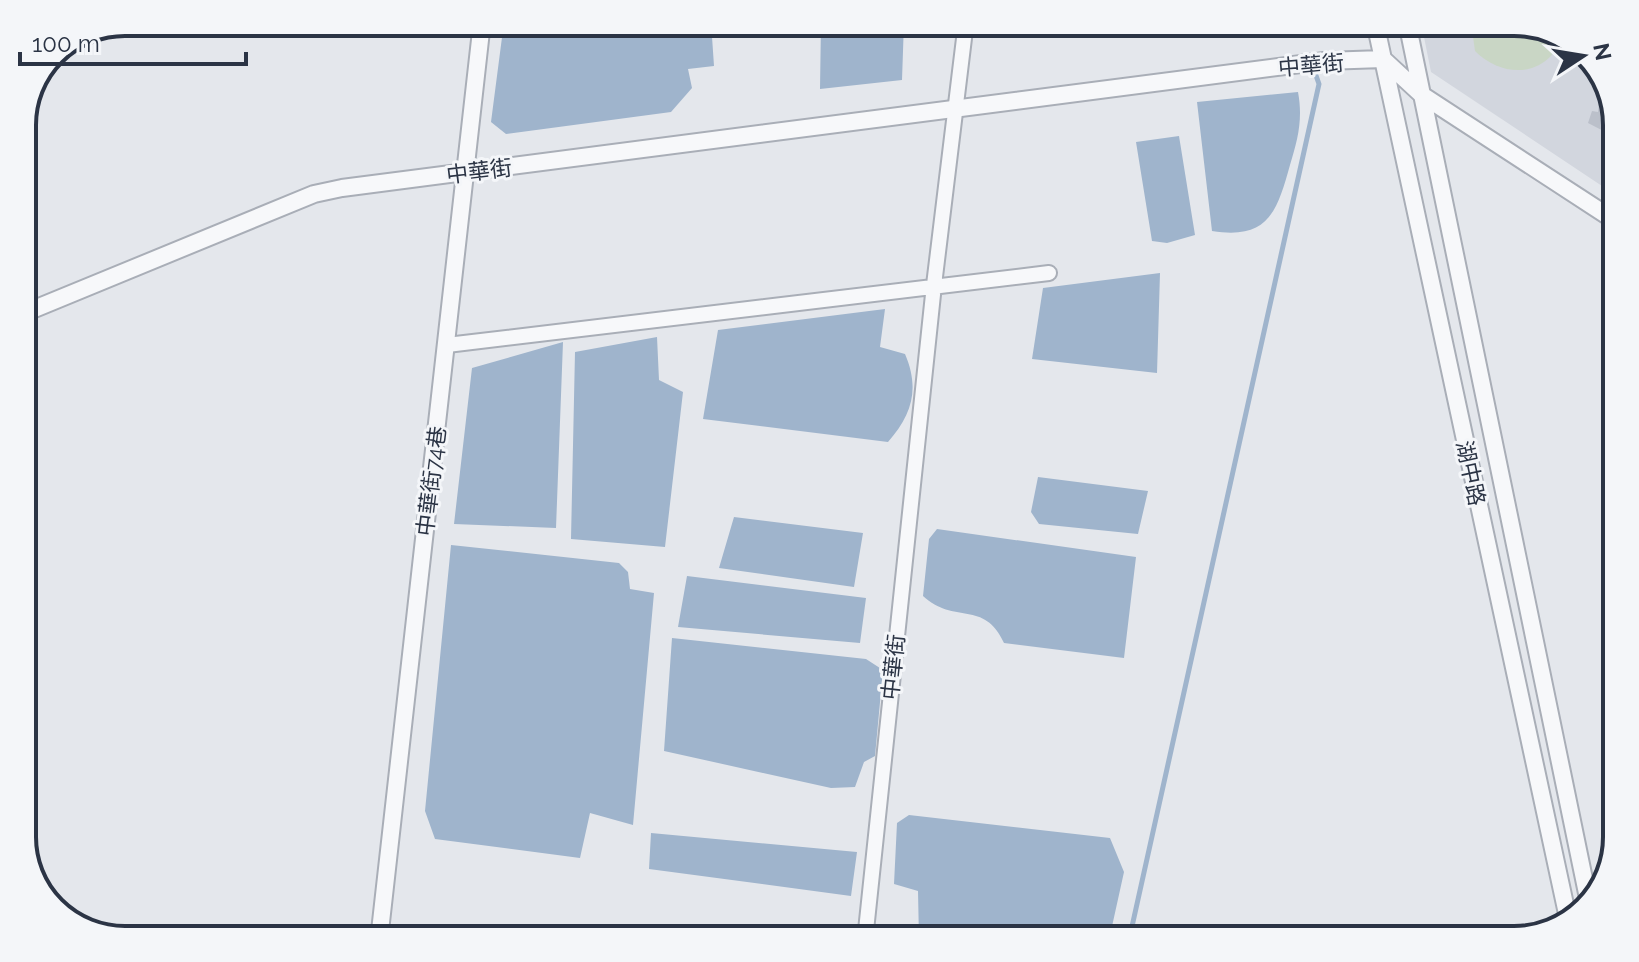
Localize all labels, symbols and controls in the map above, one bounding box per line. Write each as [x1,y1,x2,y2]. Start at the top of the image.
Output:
scale bar [20,16,246,66]
north arrow [1543,16,1623,96]
text: 100 m [32,29,100,58]
text: N [1588,41,1617,63]
street label: 中華街 [1277,49,1345,81]
street label: 中華街 [445,154,513,188]
street label: 中華街74巷 [411,424,451,538]
street label: 湖中路 [1451,438,1491,508]
street label: 中華街 [877,633,909,701]

